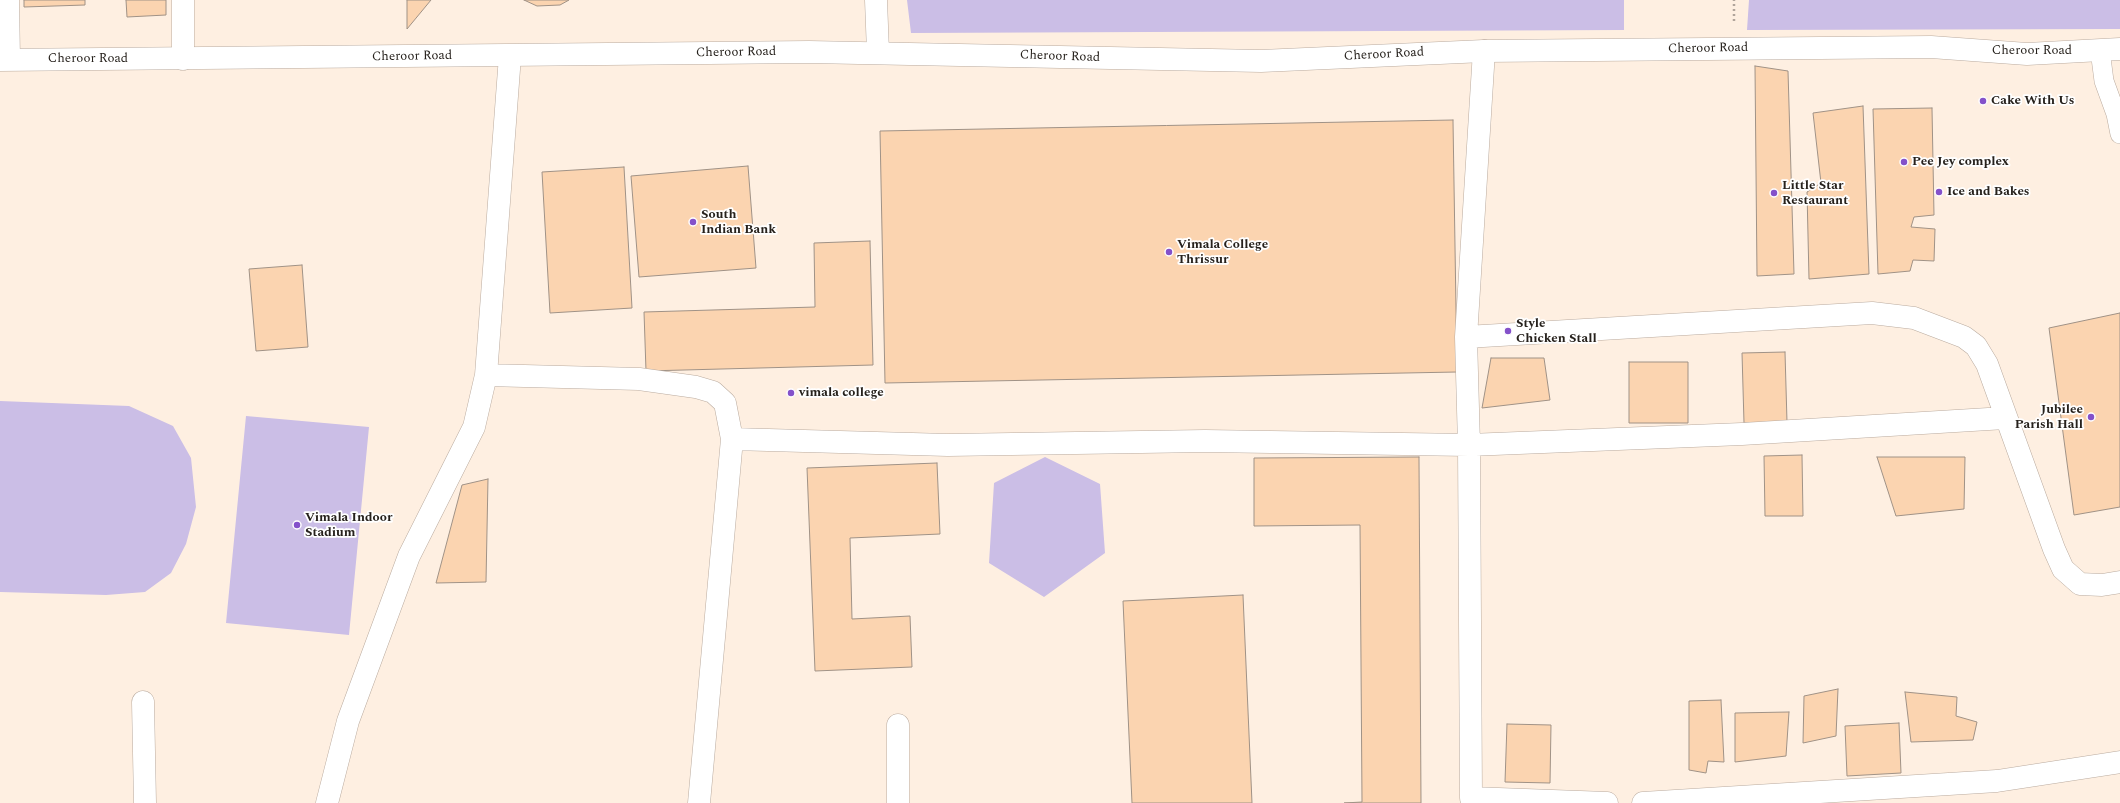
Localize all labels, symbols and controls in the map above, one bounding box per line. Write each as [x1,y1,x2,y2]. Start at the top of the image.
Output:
street label: Cheroor Road [1668,41,1748,57]
street label: Cheroor Road [1992,43,2072,59]
street label: Cheroor Road [696,45,776,61]
street label: Cheroor Road [1344,45,1424,65]
street label: Cheroor Road [1020,48,1100,66]
street label: Cheroor Road [372,49,452,65]
street label: Cheroor Road [48,51,128,67]
place label: Cake With Us [1991,93,2075,109]
marker: Cake With Us [1978,96,1988,106]
place label: Pee Jey complex [1912,154,2009,170]
marker: Pee Jey complex [1899,157,1909,167]
place label: Little Star Restaurant [1782,178,1848,209]
place label: Ice and Bakes [1947,184,2030,200]
marker: Ice and Bakes [1934,187,1944,197]
marker: Little Star Restaurant [1769,188,1779,198]
place label: South Indian Bank [701,207,776,238]
marker: South Indian Bank [688,217,698,227]
place label: Vimala College Thrissur [1177,237,1268,268]
marker: Vimala College Thrissur [1164,247,1174,257]
place label: Style Chicken Stall [1516,316,1597,347]
marker: Style Chicken Stall [1503,326,1513,336]
place label: vimala college [799,385,884,401]
marker: vimala college [786,388,796,398]
place label: Jubilee Parish Hall [2015,402,2083,433]
marker: Jubilee Parish Hall [2086,412,2096,422]
place label: Vimala Indoor Stadium [305,510,392,541]
marker: Vimala Indoor Stadium [292,520,302,530]

